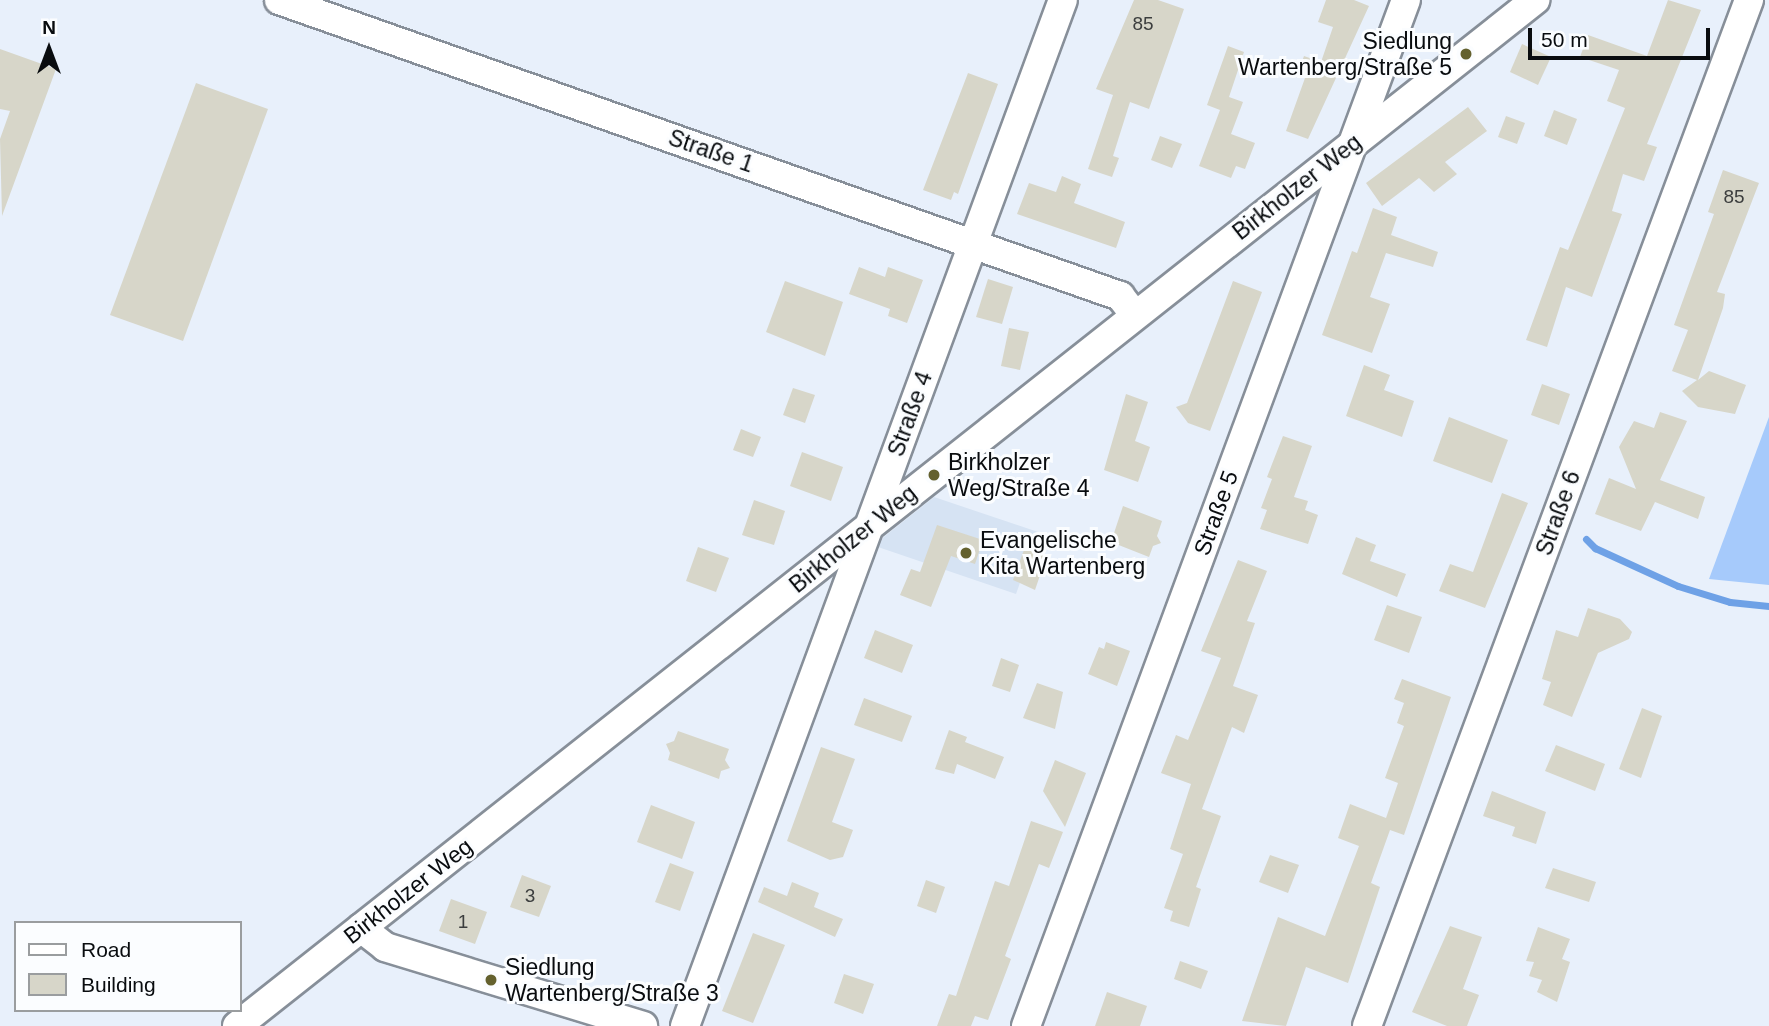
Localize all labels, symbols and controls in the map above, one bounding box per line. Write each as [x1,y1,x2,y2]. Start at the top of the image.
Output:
house number: 85 [1132,13,1154,35]
north arrow [14,14,84,84]
scale bar [1531,14,1713,58]
text: N [42,17,56,38]
place label: Siedlung Wartenberg/Straße 5 [1238,27,1452,81]
text: 50 m [1541,28,1588,51]
marker: Siedlung Wartenberg/Straße 5 [1458,46,1474,62]
street label: Straße 1 [665,124,757,178]
street label: Birkholzer Weg [1227,128,1367,246]
house number: 85 [1723,186,1745,208]
street label: Straße 4 [882,368,938,460]
place label: Birkholzer Weg/Straße 4 [948,448,1089,502]
marker: Birkholzer Weg/Straße 4 [926,467,942,483]
street label: Straße 5 [1188,467,1244,559]
street label: Straße 6 [1530,467,1586,559]
street label: Birkholzer Weg [784,479,922,599]
place label: Evangelische Kita Wartenberg [980,526,1145,580]
marker: Evangelische Kita Wartenberg [958,545,974,561]
street label: Birkholzer Weg [338,832,478,950]
house number: 3 [525,885,535,907]
house number: 1 [458,911,468,933]
legend [14,921,242,1012]
text: Road [81,938,131,961]
place label: Siedlung Wartenberg/Straße 3 [505,953,719,1007]
marker: Siedlung Wartenberg/Straße 3 [483,972,499,988]
text: Building [81,973,156,996]

